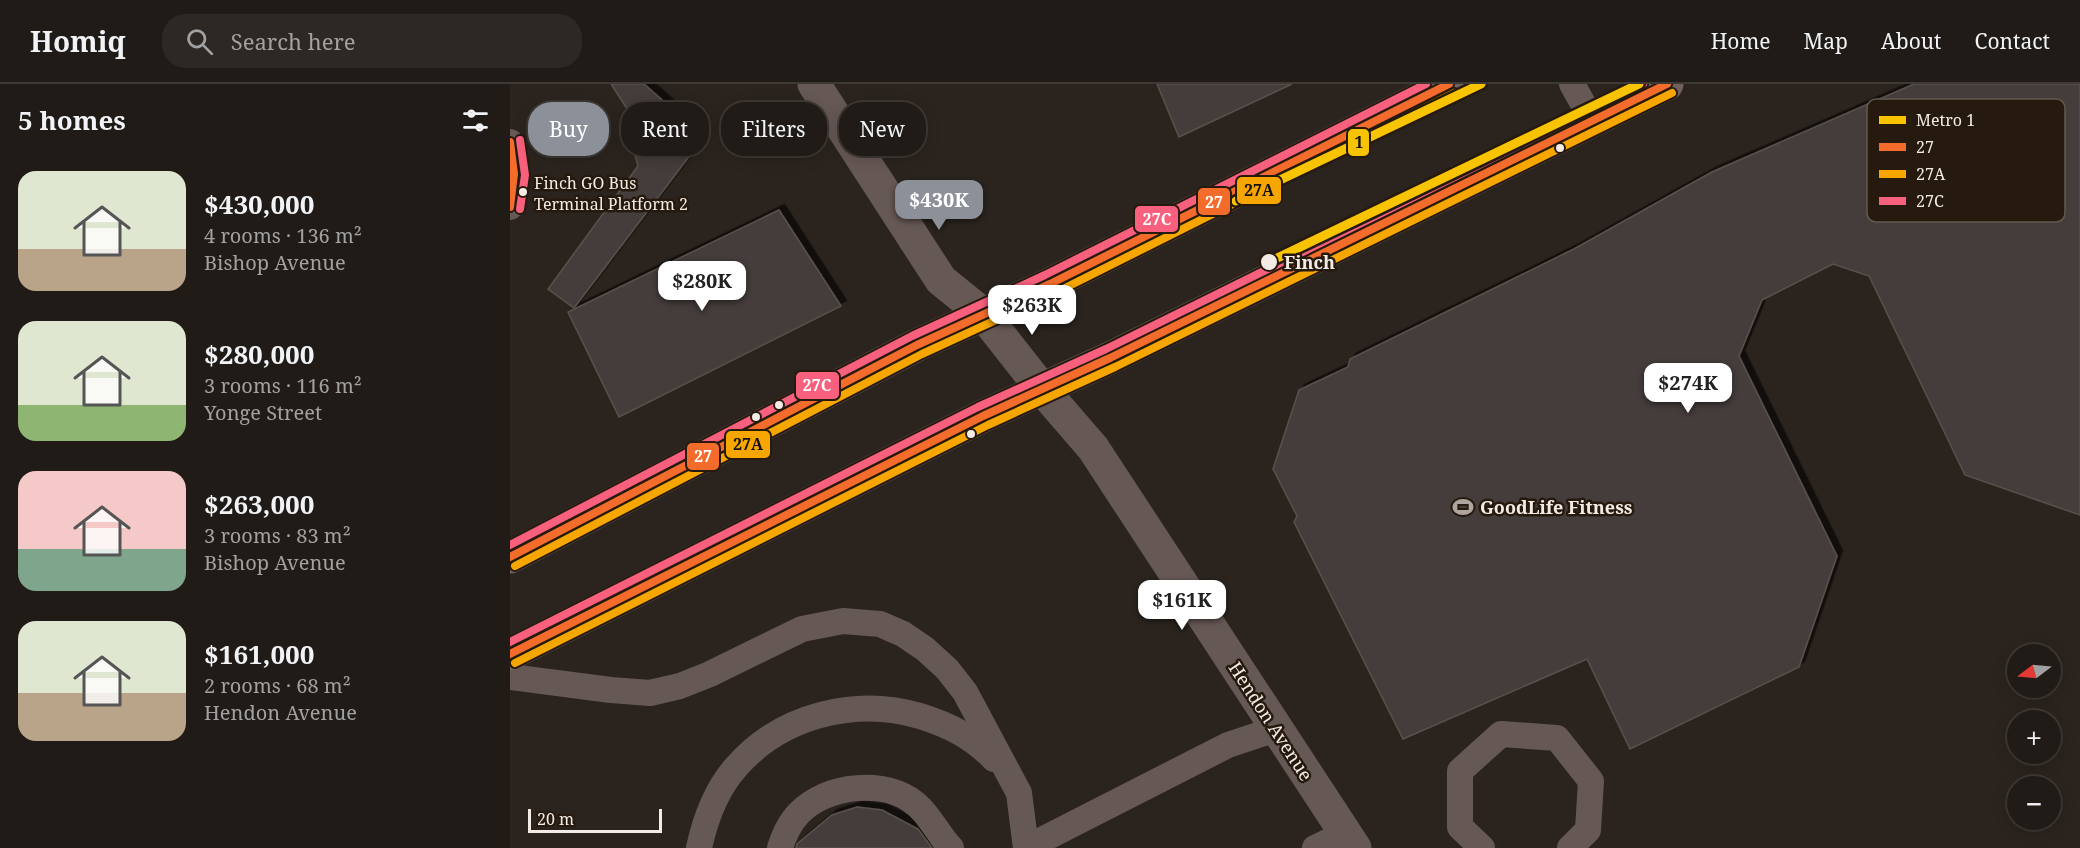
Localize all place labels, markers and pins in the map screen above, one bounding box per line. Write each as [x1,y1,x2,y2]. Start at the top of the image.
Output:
unlabelled marker [1554,142,1566,154]
place label: Finch GO Bus Terminal Platform 2 [534,172,688,215]
pin: $430K [897,180,981,231]
marker: Finch GO Bus Terminal Platform 2 [517,186,529,198]
place label: Finch [1284,250,1335,274]
marker: Finch [1259,252,1279,272]
pin: $280K [660,261,744,312]
pin: $263K [990,285,1074,336]
pin: $274K [1646,363,1730,414]
unlabelled marker [773,399,785,411]
unlabelled marker [750,411,762,423]
unlabelled marker [965,428,977,440]
sports icon: GoodLife Fitness [1451,495,1475,519]
place label: GoodLife Fitness [1480,495,1633,519]
pin: $161K [1140,580,1224,631]

